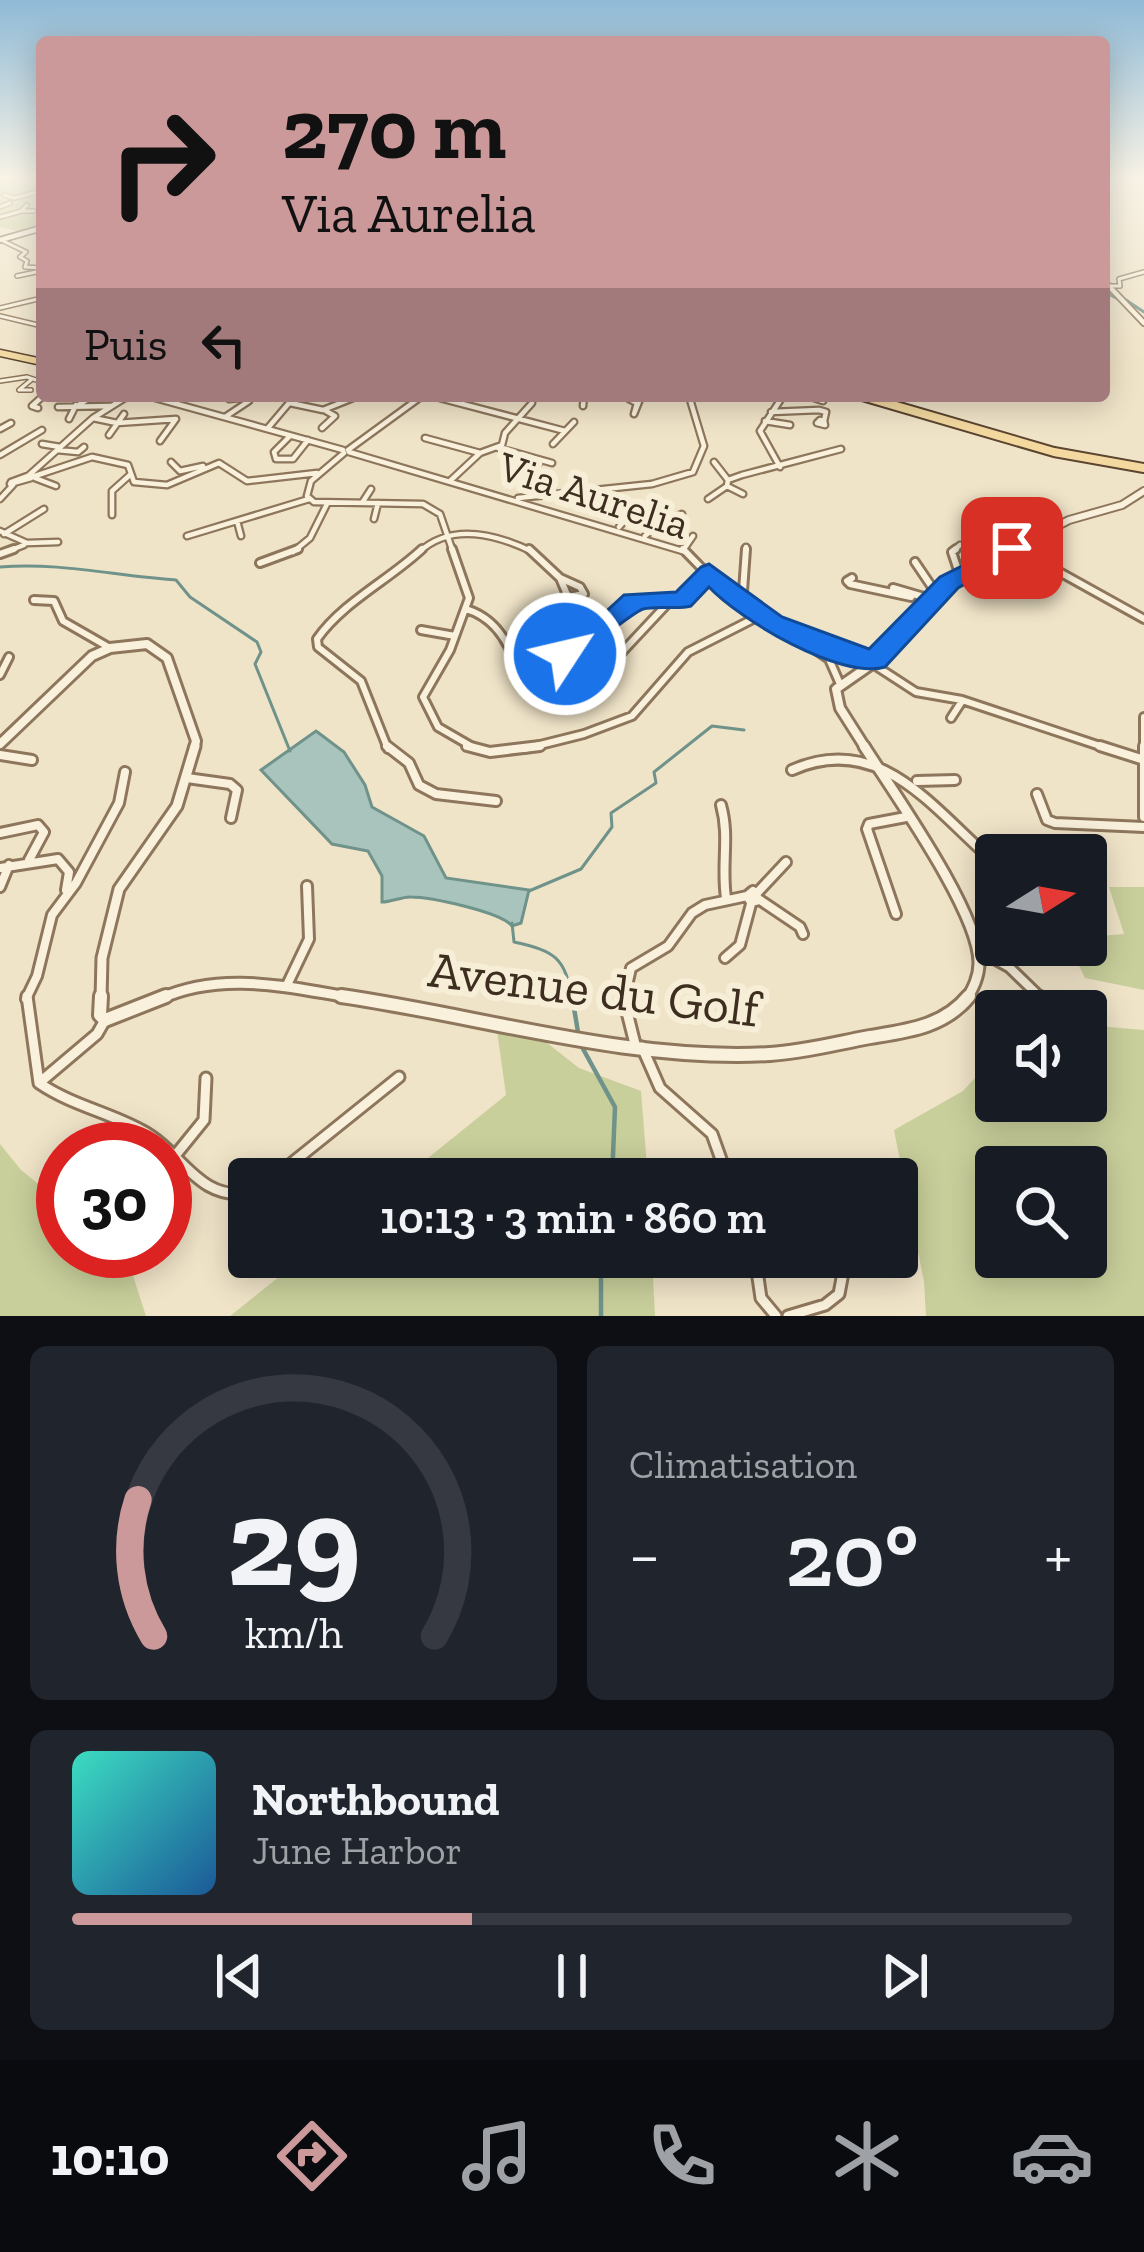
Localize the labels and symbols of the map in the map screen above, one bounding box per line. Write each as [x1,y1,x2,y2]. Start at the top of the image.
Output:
street label: Via Aurelia [491,440,696,550]
pin [961,497,1063,599]
position arrow [502,591,628,717]
north arrow [975,834,1107,966]
street label: Avenue du Golf [425,938,766,1040]
speed limit sign: 30 [36,1122,192,1278]

